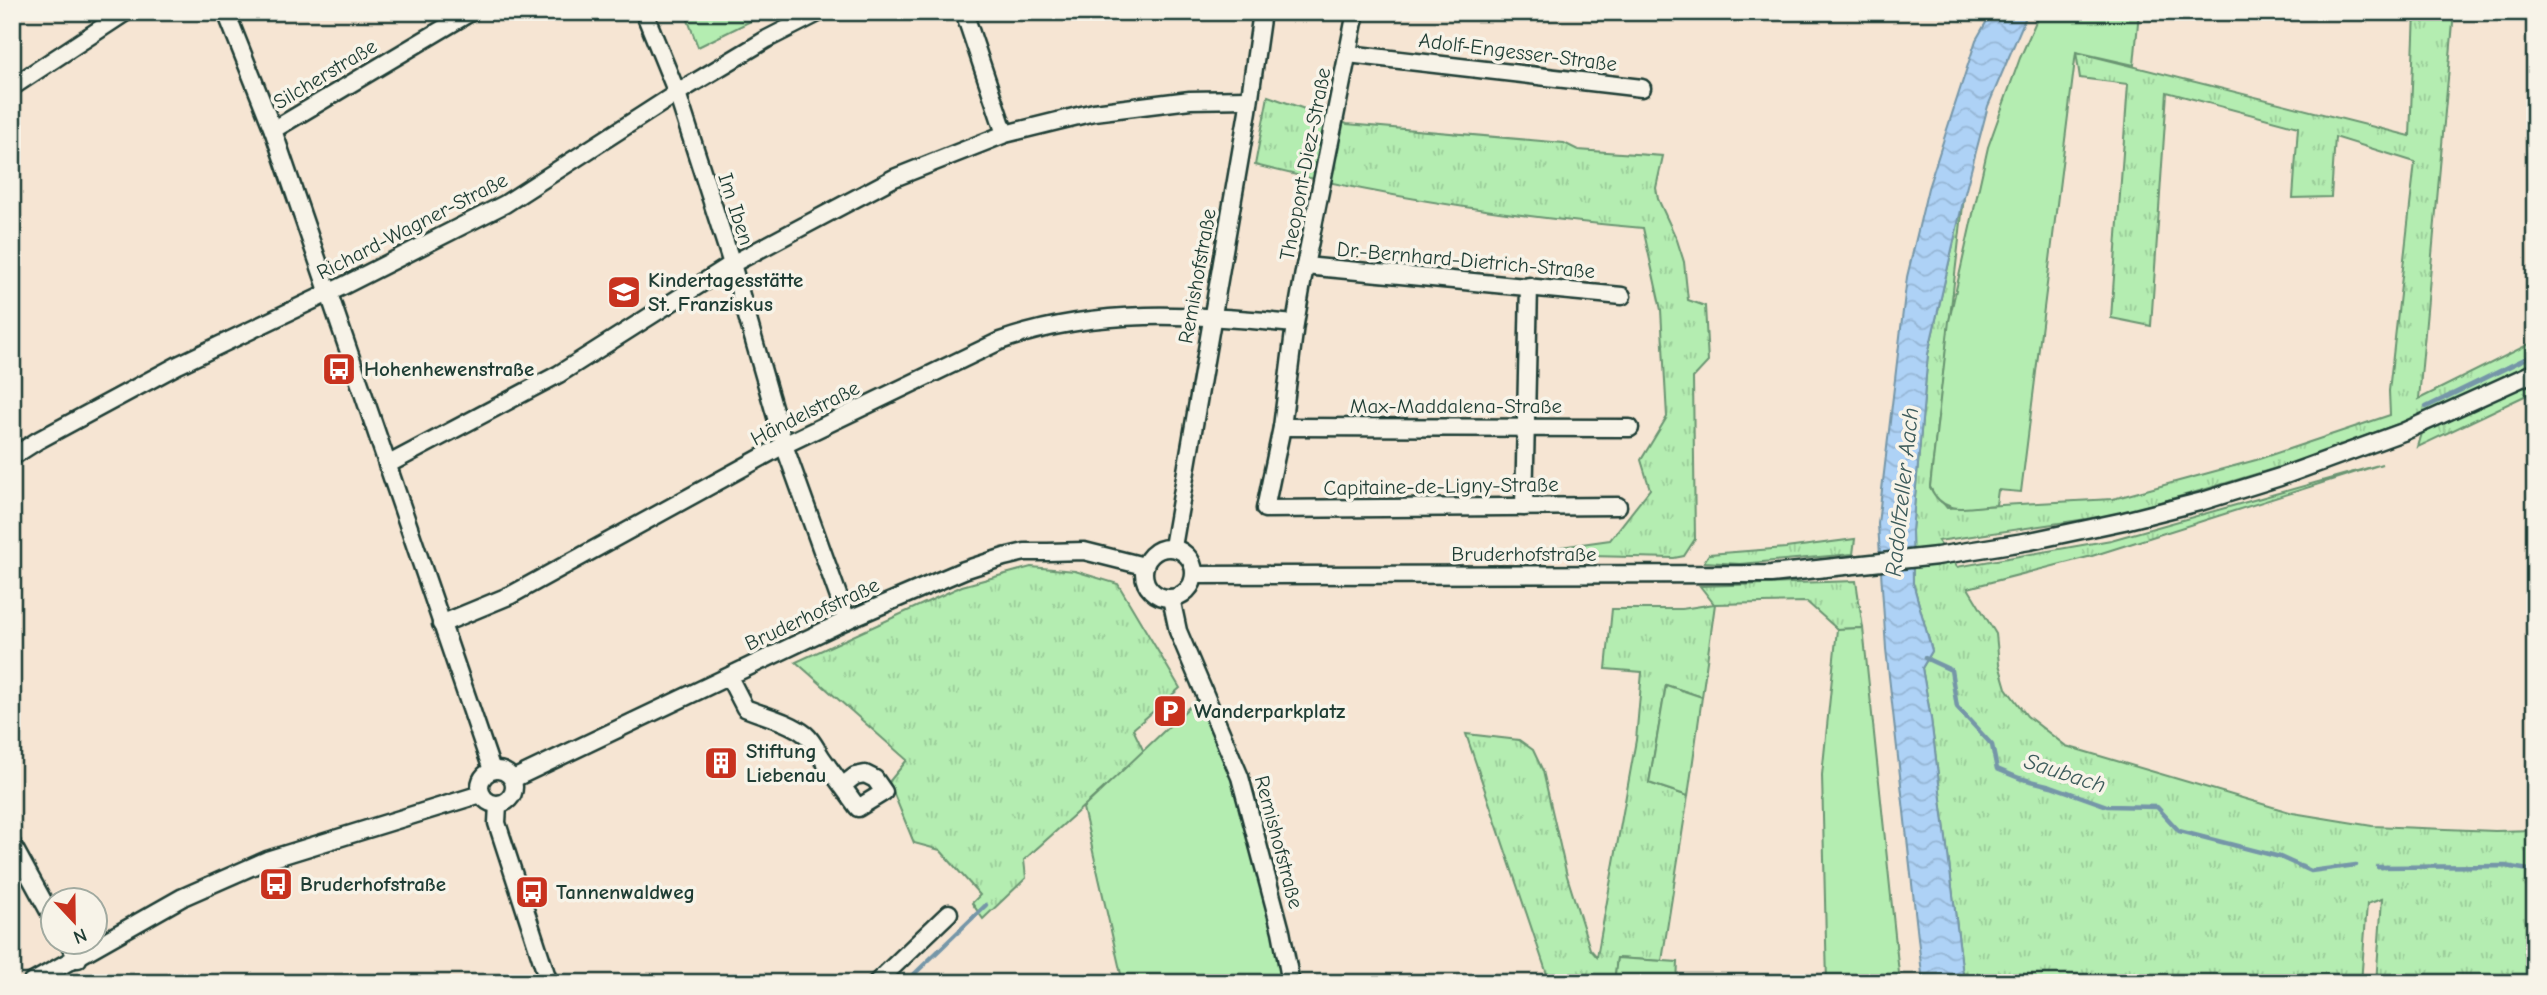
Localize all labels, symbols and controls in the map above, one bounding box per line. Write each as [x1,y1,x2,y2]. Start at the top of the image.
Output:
street label: Adolf-Engesser-Straße [1417,28,1619,76]
street label: Silcherstraße [269,34,381,114]
street label: Theopont-Diez-Straße [1275,65,1335,263]
street label: Richard-Wagner-Straße [313,167,511,285]
street label: Im Iben [713,170,759,248]
street label: Remishofstraße [1173,207,1221,345]
street label: Dr.-Bernhard-Dietrich-Straße [1336,237,1596,283]
place label: Kindertagesstätte St. Franziskus [648,268,803,316]
school or university icon: Kindertagesstätte St. Franziskus [605,273,643,311]
bus stop icon: Hohenhewenstraße [320,350,358,388]
place label: Hohenhewenstraße [364,357,534,381]
street label: Händelstraße [747,375,863,451]
street label: Max-Maddalena-Straße [1350,394,1562,418]
water label: Radolfzeller Aach [1880,406,1924,578]
street label: Capitaine-de-Ligny-Straße [1323,472,1559,500]
street label: Bruderhofstraße [1451,542,1597,566]
street label: Bruderhofstraße [741,572,883,656]
parking icon: Wanderparkplatz [1151,692,1189,730]
place label: Wanderparkplatz [1194,699,1345,723]
place label: Stiftung Liebenau [746,739,826,787]
building icon: Stiftung Liebenau [702,744,740,782]
water label: Saubach [2021,747,2109,799]
street label: Remishofstraße [1250,773,1308,911]
bus stop icon: Bruderhofstraße [257,865,295,903]
place label: Bruderhofstraße [300,872,446,896]
bus stop icon: Tannenwaldweg [513,873,551,911]
place label: Tannenwaldweg [556,880,695,904]
north arrow [38,886,108,956]
text: N [70,923,90,948]

